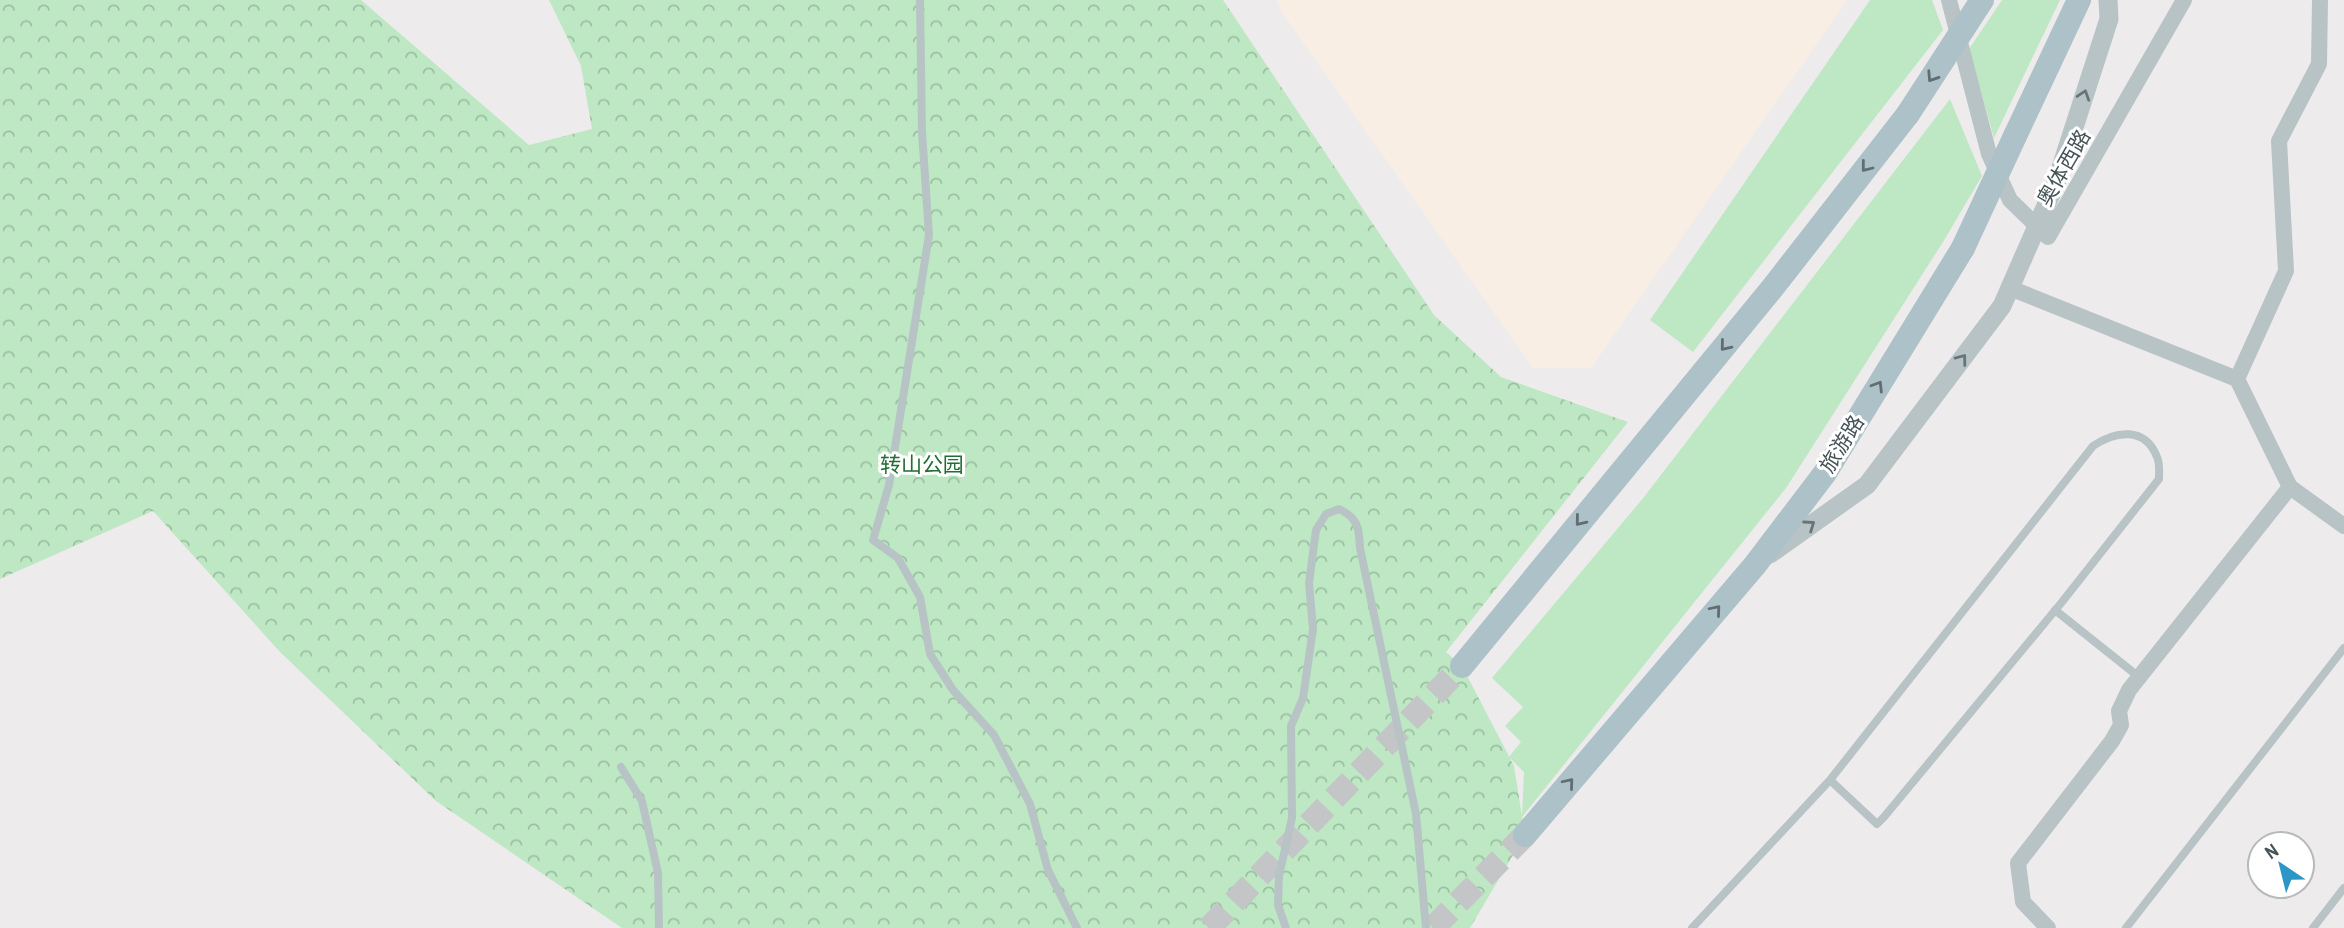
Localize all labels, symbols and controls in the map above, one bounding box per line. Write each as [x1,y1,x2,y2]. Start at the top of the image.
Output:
one-way arrow [1927,70,1940,83]
one-way arrow [2076,89,2090,101]
street label: 奥体西路 [2030,124,2097,211]
one-way arrow [1862,160,1875,172]
one-way arrow [1721,337,1733,350]
one-way arrow [1954,354,1966,367]
one-way arrow [1870,381,1883,394]
street label: 旅游路 [1813,409,1871,478]
park label: 转山公园 [880,450,964,479]
one-way arrow [1576,514,1589,526]
one-way arrow [1802,521,1815,534]
one-way arrow [1708,605,1720,618]
one-way arrow [1561,779,1573,792]
north arrow [2246,830,2316,900]
text: N [2259,837,2283,865]

